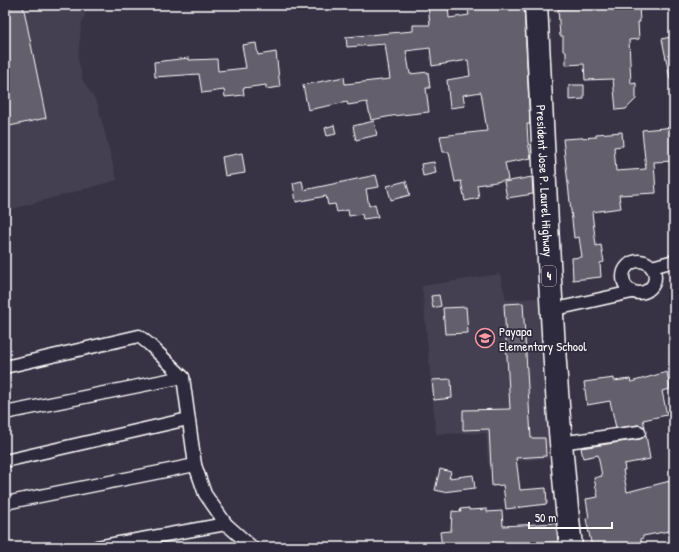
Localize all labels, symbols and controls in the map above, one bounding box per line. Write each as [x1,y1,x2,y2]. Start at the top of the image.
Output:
street label: President Jose P. Laurel Highway [532,104,558,258]
road number: 4 [542,266,556,286]
place label: Payapa Elementary School [499,322,587,355]
school or university icon: Payapa Elementary School [474,327,496,349]
scale bar [529,504,612,530]
text: 50 m [535,509,556,526]

